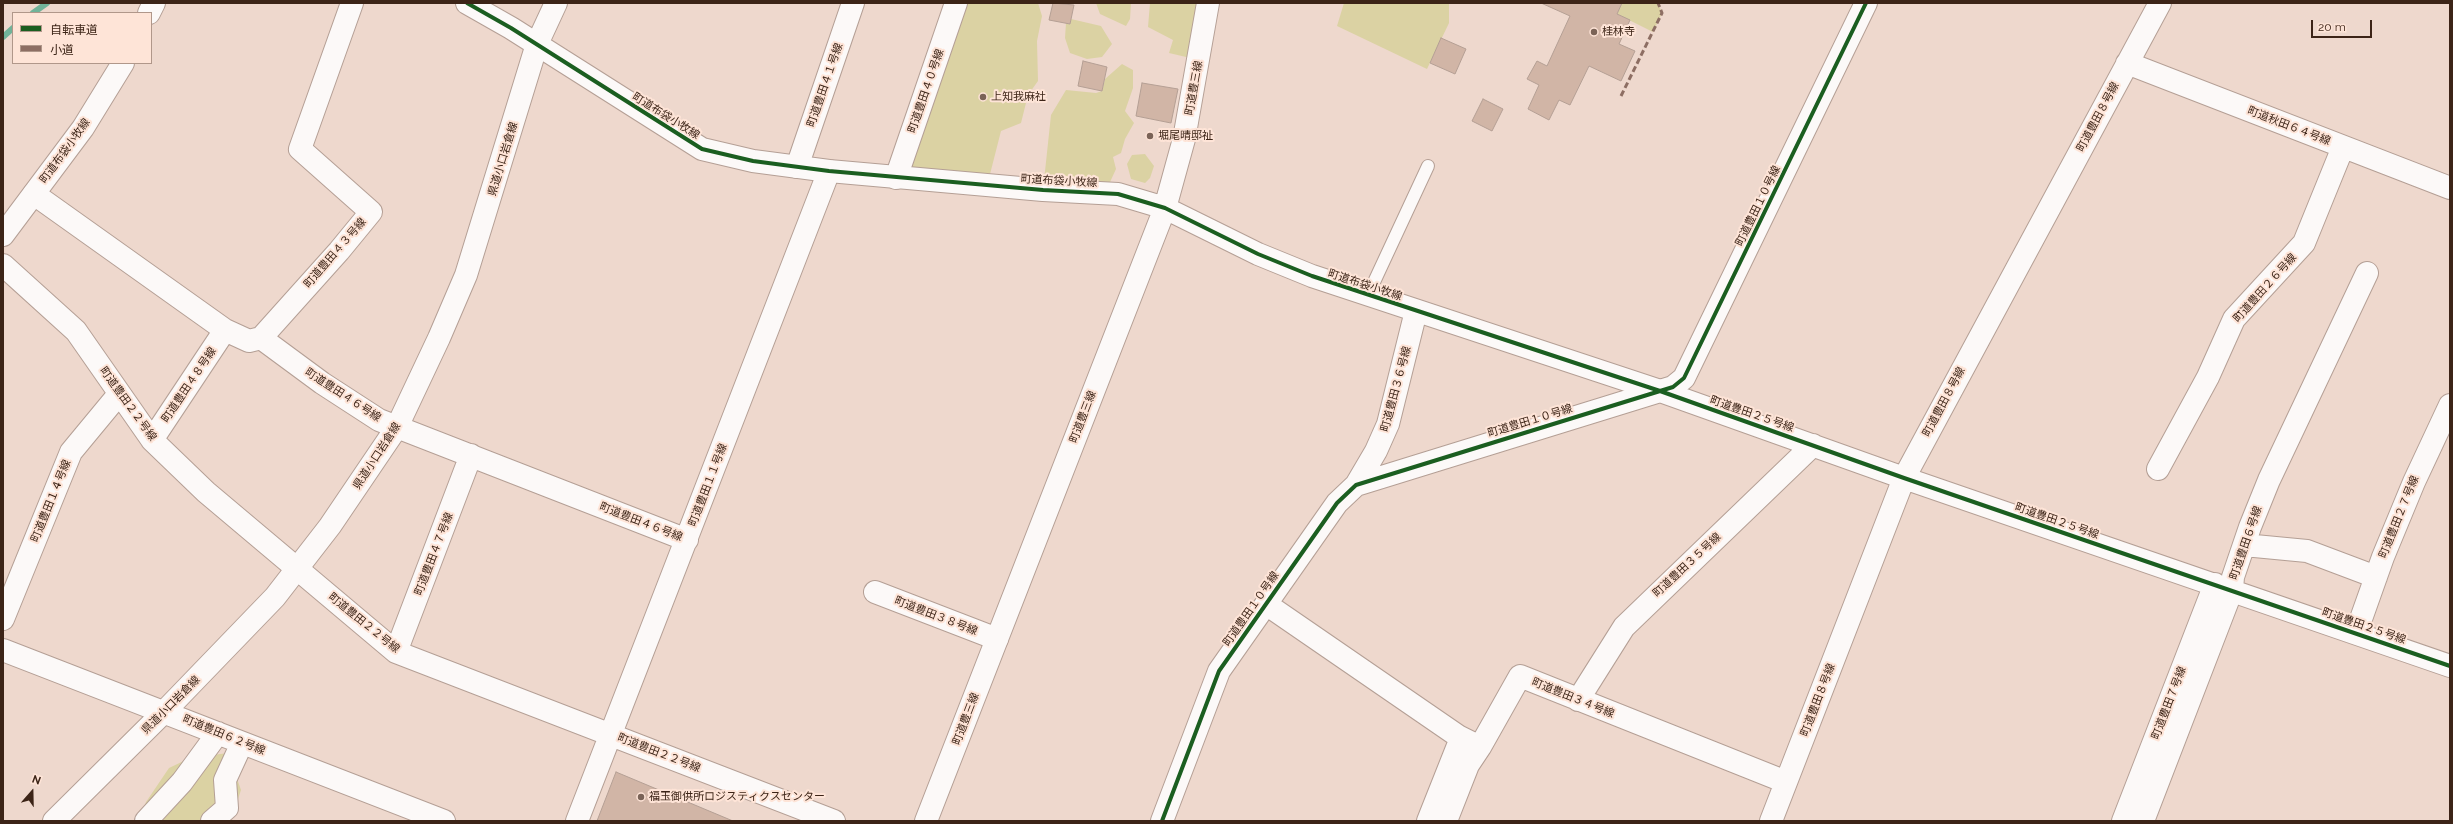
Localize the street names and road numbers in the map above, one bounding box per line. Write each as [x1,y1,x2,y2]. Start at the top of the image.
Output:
street label: 町道豊田４１号線 [804,41,846,129]
street label: 町道豊田４０号線 [905,47,947,135]
street label: 町道豊三線 [1183,60,1205,116]
street label: 町道豊田８号線 [2074,80,2122,154]
street label: 町道布袋小牧線 [630,90,702,142]
street label: 町道秋田６４号線 [2246,104,2332,148]
street label: 町道布袋小牧線 [37,116,93,186]
street label: 県道小口岩倉線 [485,120,521,198]
street label: 町道豊田１０号線 [1733,164,1783,248]
street label: 町道布袋小牧線 [1020,172,1098,190]
street label: 町道豊田４３号線 [301,215,369,291]
street label: 町道豊田２６号線 [2231,251,2299,325]
street label: 町道布袋小牧線 [1326,267,1404,303]
street label: 町道豊田４８号線 [159,345,219,425]
street label: 町道豊田３６号線 [1378,345,1414,433]
street label: 町道豊田２２号線 [97,365,159,443]
street label: 町道豊田８号線 [1920,365,1968,439]
street label: 町道豊田４６号線 [303,366,383,424]
street label: 町道豊三線 [1067,389,1099,445]
street label: 町道豊田２５号線 [1708,393,1796,435]
street label: 町道豊田１０号線 [1486,402,1574,440]
street label: 県道小口岩倉線 [350,420,404,492]
street label: 町道豊田１１号線 [686,442,730,528]
street label: 町道豊田１４号線 [28,458,74,544]
street label: 町道豊田２７号線 [2376,474,2422,560]
street label: 町道豊田４６号線 [598,500,684,544]
street label: 町道豊田２５号線 [2013,500,2101,542]
street label: 町道豊田６号線 [2227,504,2265,582]
street label: 町道豊田４７号線 [412,511,456,597]
street label: 町道豊田３５号線 [1650,530,1724,600]
street label: 町道豊田１０号線 [1220,569,1282,649]
street label: 町道豊田２２号線 [326,590,402,656]
street label: 町道豊田３８号線 [893,594,979,638]
street label: 町道豊田２５号線 [2320,605,2408,647]
street label: 町道豊田８号線 [1798,662,1838,738]
street label: 町道豊田７号線 [2149,665,2189,741]
street label: 県道小口岩倉線 [139,673,203,737]
street label: 町道豊田３４号線 [1530,675,1616,721]
street label: 町道豊三線 [950,691,982,747]
street label: 町道豊田６２号線 [181,712,267,758]
street label: 町道豊田２２号線 [616,731,702,775]

